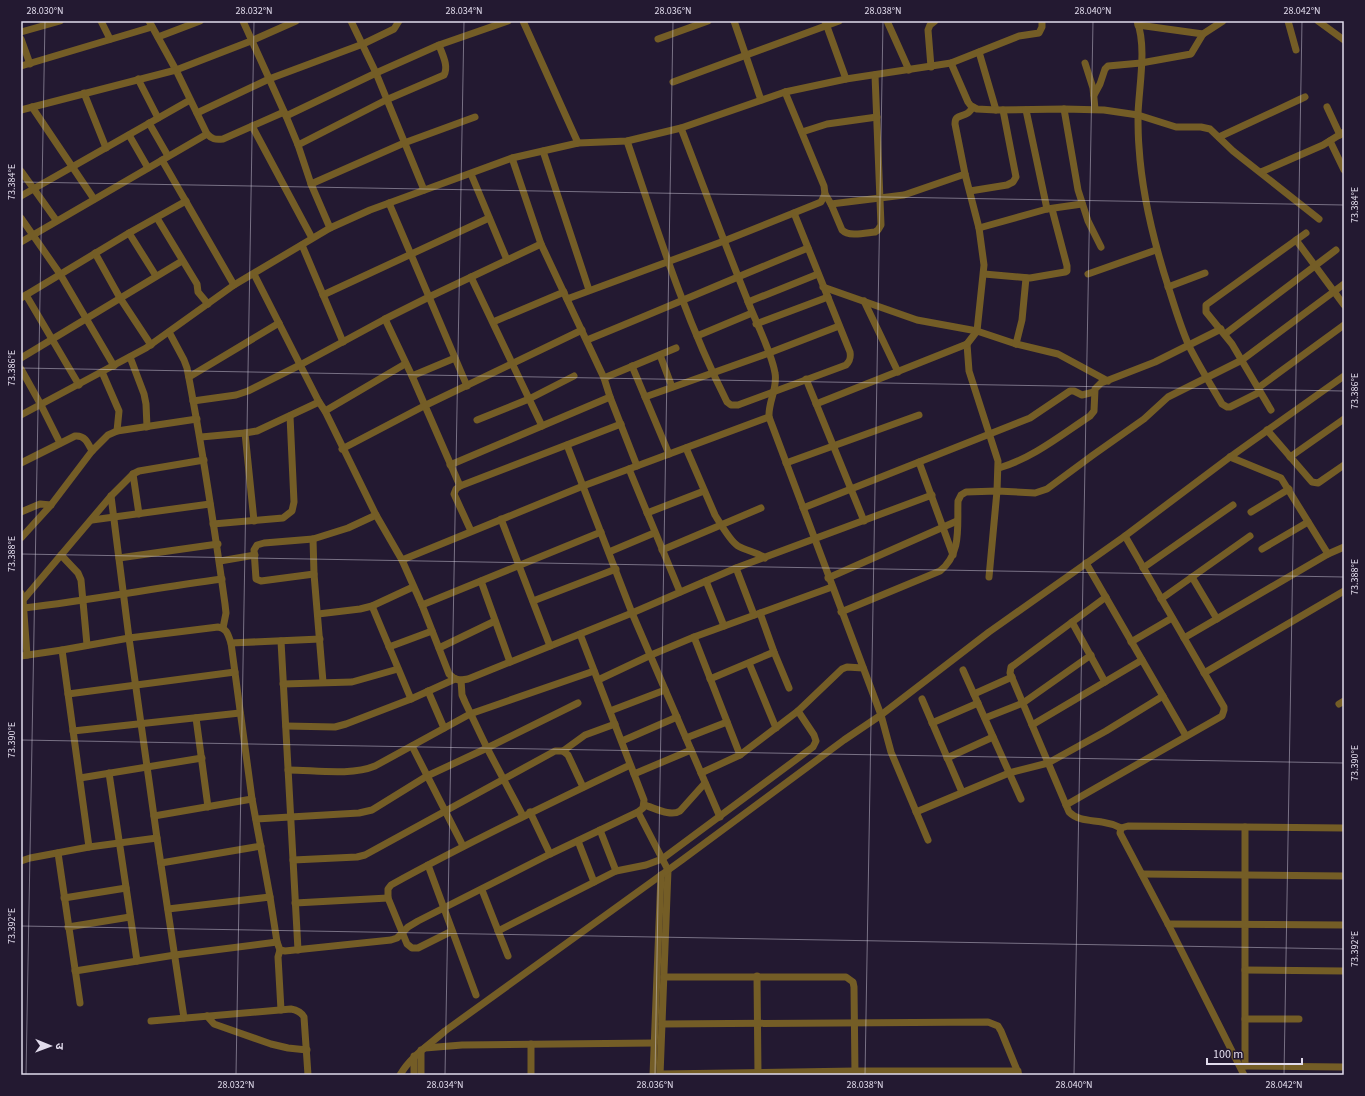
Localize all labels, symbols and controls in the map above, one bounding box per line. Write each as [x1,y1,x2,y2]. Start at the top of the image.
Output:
text: 28.030°N [26,4,64,18]
text: 28.032°N [235,4,273,18]
text: 28.034°N [445,4,483,18]
text: 28.036°N [654,4,692,18]
text: 28.038°N [864,4,902,18]
text: 28.040°N [1074,4,1112,18]
text: 28.042°N [1283,4,1321,18]
text: 73.384°E [5,164,19,200]
text: 73.384°E [1348,187,1362,223]
text: 73.386°E [5,350,19,386]
text: 73.386°E [1348,373,1362,409]
text: 73.388°E [5,536,19,572]
text: 73.388°E [1348,559,1362,595]
text: 73.390°E [5,722,19,758]
text: 73.390°E [1348,745,1362,781]
text: 73.392°E [5,908,19,944]
text: 73.392°E [1348,931,1362,967]
north arrow [30,1026,70,1066]
scale bar [1207,1040,1302,1066]
text: उ [52,1043,67,1050]
text: 100 m [1213,1046,1243,1063]
text: 28.032°N [217,1078,255,1092]
text: 28.034°N [426,1078,464,1092]
text: 28.036°N [636,1078,674,1092]
text: 28.038°N [846,1078,884,1092]
text: 28.040°N [1055,1078,1093,1092]
text: 28.042°N [1265,1078,1303,1092]

